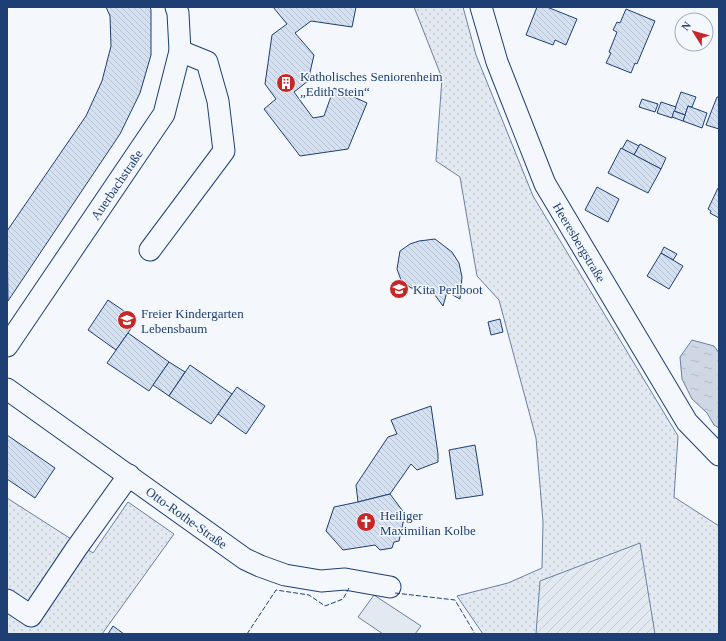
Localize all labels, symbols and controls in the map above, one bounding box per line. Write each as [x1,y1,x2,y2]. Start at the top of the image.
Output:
north arrow [674,12,714,52]
text: N [679,19,693,33]
place label: Katholisches Seniorenheim „Edith Stein“ [300,69,443,99]
building icon: Katholisches Seniorenheim „Edith Stein“ [275,72,297,94]
street label: Auerbachstraße [88,147,146,223]
street label: Heeresbergstraße [550,200,609,285]
school or university icon: Kita Perlboot [388,278,410,300]
place label: Kita Perlboot [413,282,483,297]
place label: Freier Kindergarten Lebensbaum [141,306,244,336]
school or university icon: Freier Kindergarten Lebensbaum [116,309,138,331]
street label: Otto-Rothe-Straße [143,484,230,552]
place label: Heiliger Maximilian Kolbe [380,508,476,538]
church icon: Heiliger Maximilian Kolbe [355,511,377,533]

